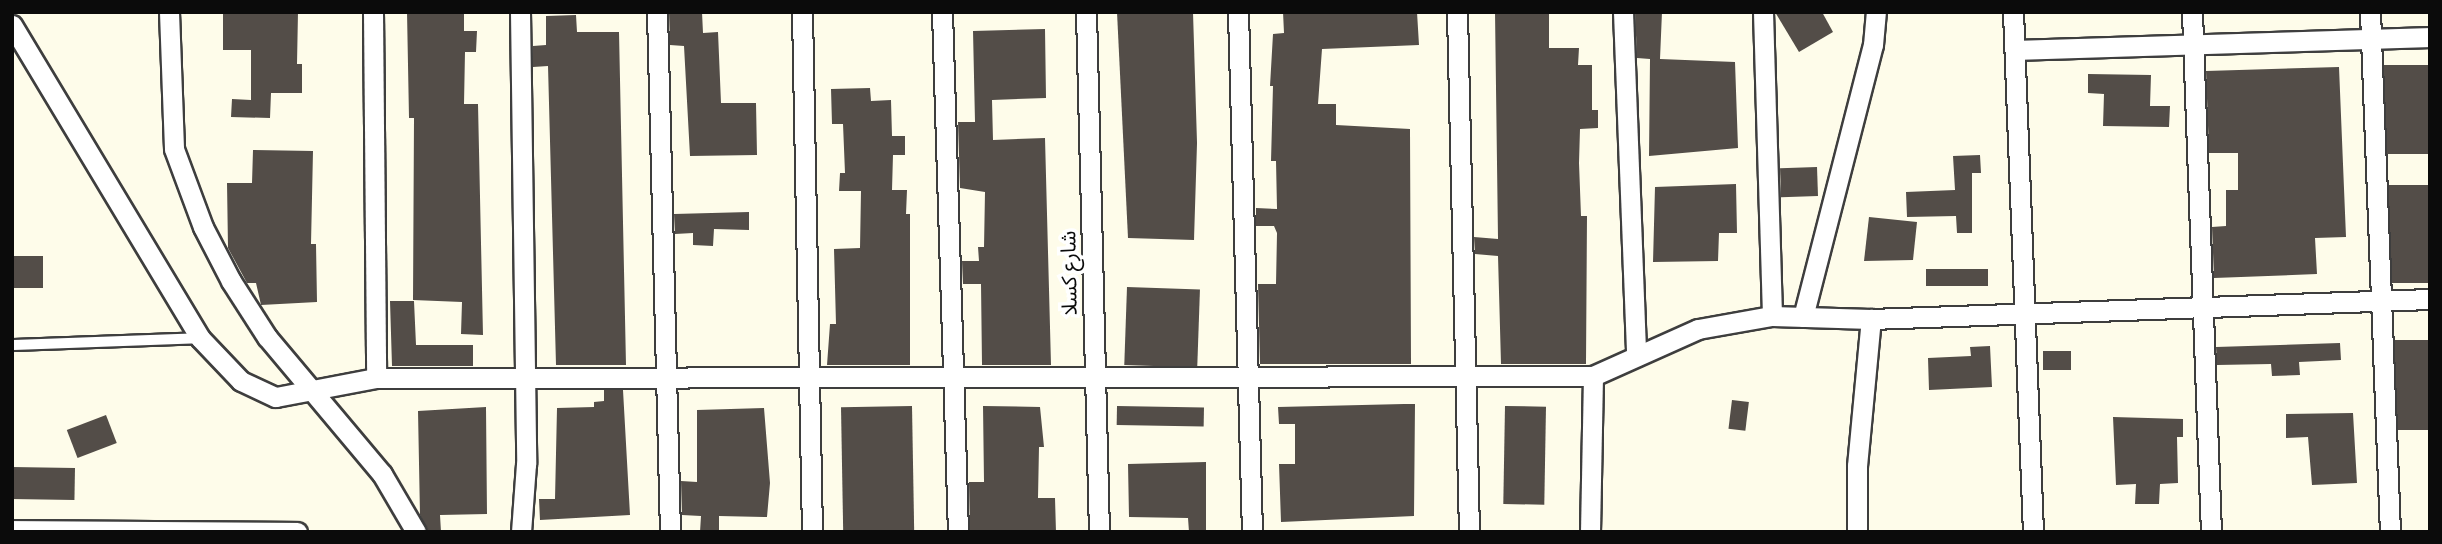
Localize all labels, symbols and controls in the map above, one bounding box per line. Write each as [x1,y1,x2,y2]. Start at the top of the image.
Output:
street label: شارع كسلا [1056,230,1082,316]

